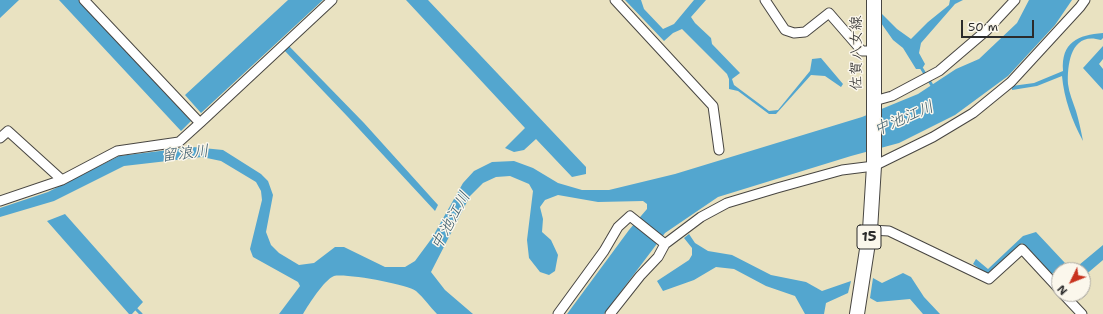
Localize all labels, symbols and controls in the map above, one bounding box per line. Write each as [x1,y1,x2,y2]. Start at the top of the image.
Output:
scale bar [963,12,1036,38]
street label: 佐賀八女線 [848,16,866,90]
text: 50 m [968,19,998,35]
water label: 中池江川 [871,98,937,140]
water label: 留浪川 [160,142,210,166]
water label: 中池江川 [427,188,475,254]
road number: 15 [857,225,881,249]
north arrow [1051,262,1091,302]
text: N [1054,282,1071,298]

